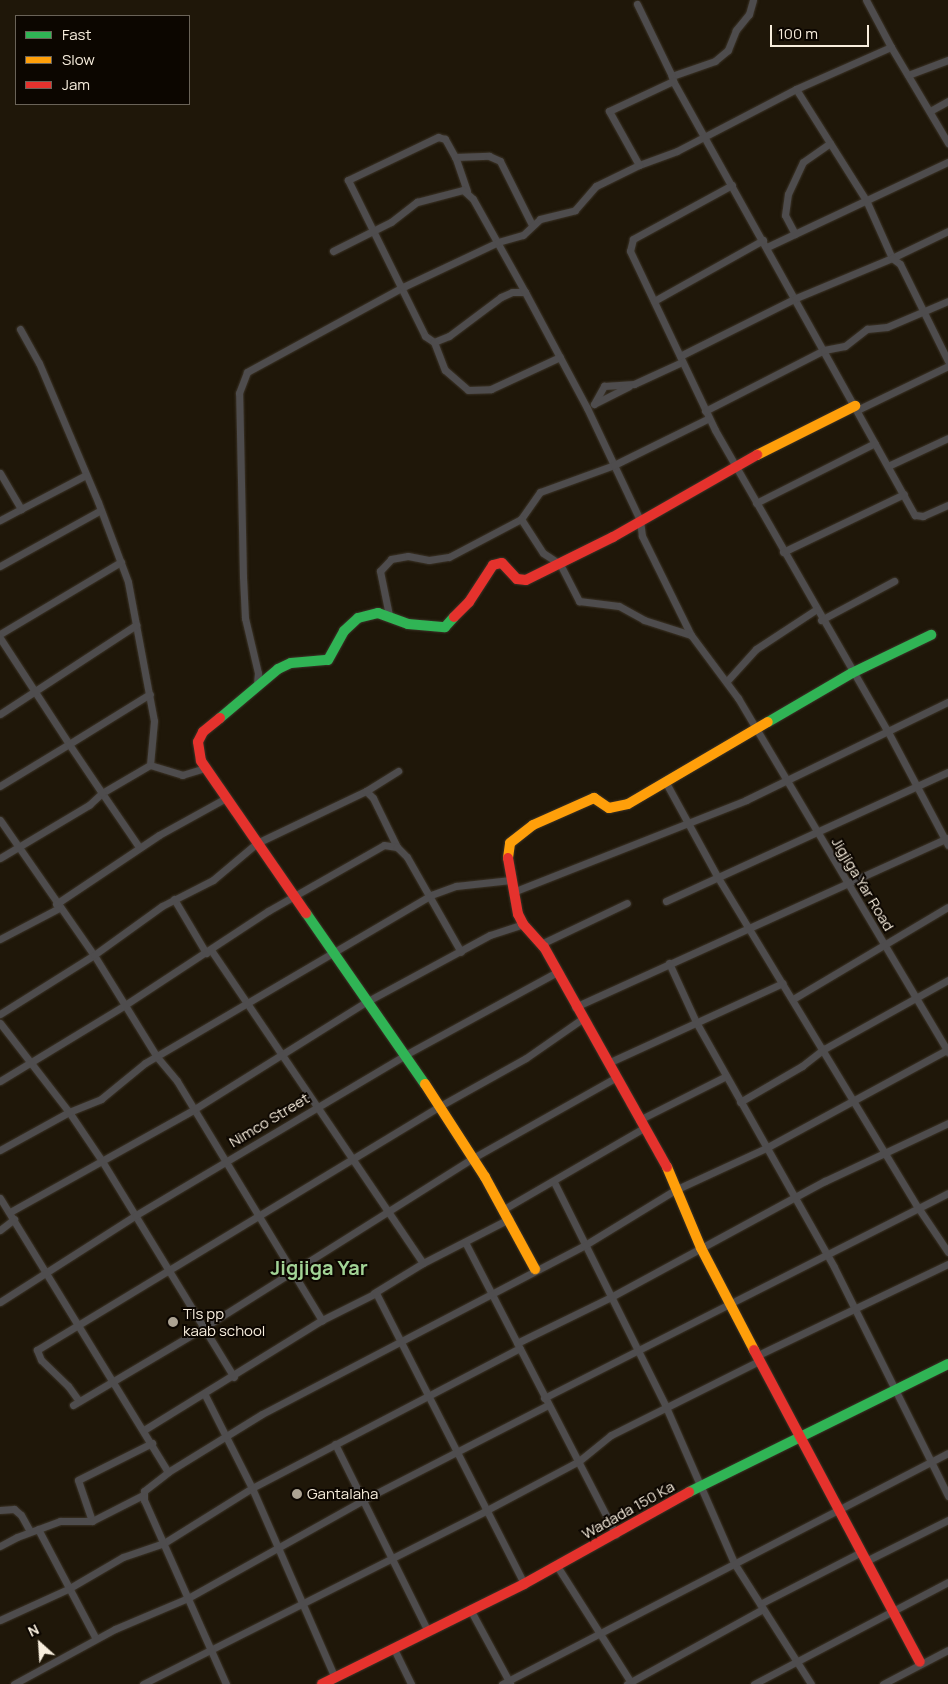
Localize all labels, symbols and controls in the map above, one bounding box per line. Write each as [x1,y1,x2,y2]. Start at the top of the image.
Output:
legend [15,15,190,105]
scale bar [773,15,872,47]
text: 100 m [778,23,818,44]
text: Fast [62,24,91,45]
text: Slow [62,49,95,70]
text: Jam [62,74,90,95]
street label: Jigjiga Yar Road [828,834,898,934]
street label: Nimco Street [226,1089,312,1151]
district label: Jigjiga Yar [270,1255,368,1279]
place label: Tls pp kaab school [183,1304,265,1339]
marker: Tls pp kaab school [167,1316,179,1328]
street label: Wadada 150 Ka [579,1477,677,1543]
place label: Gantalaha [307,1485,378,1503]
marker: Gantalaha [291,1488,303,1500]
north arrow [15,1619,65,1669]
text: N [25,1619,42,1641]

